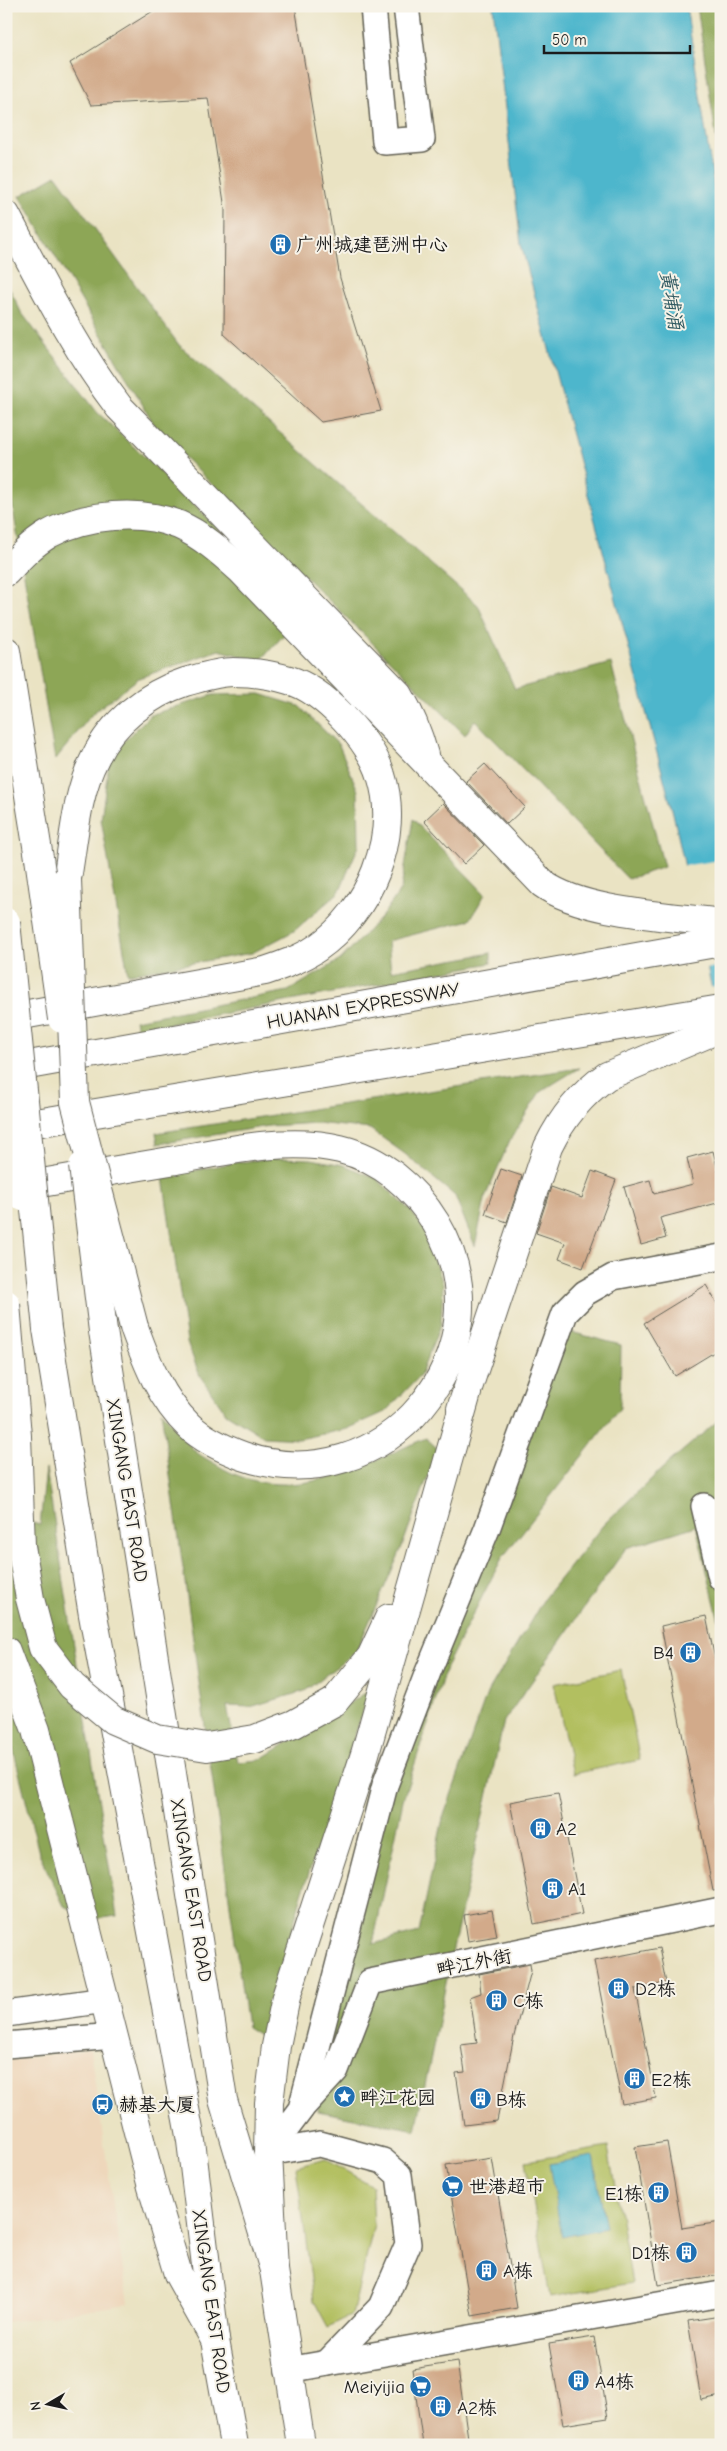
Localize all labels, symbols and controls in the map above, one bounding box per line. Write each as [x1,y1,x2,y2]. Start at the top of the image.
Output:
scale bar [544,22,691,54]
text: 50 m [552,31,587,49]
building icon: 广州城建琶洲中心 [268,232,292,256]
place label: 广州城建琶洲中心 [296,234,448,256]
water label: 黄埔涌 [655,269,688,332]
street label: HUANAN EXPRESSWAY [265,978,462,1034]
street label: XINGANG EAST ROAD [102,1397,152,1584]
building icon: B4 [678,1640,702,1664]
place label: B4 [653,1642,674,1664]
street label: XINGANG EAST ROAD [166,1797,216,1984]
building icon: A2 [528,1816,552,1840]
place label: A2 [556,1818,577,1840]
building icon: A1 [540,1876,564,1900]
place label: A1 [568,1878,587,1900]
street label: 畔江外街 [435,1945,514,1981]
building icon: D2栋 [607,1976,631,2000]
place label: D2栋 [635,1978,676,2000]
building icon: C栋 [485,1988,509,2012]
place label: C栋 [513,1990,544,2012]
building icon: E2栋 [623,2067,647,2091]
place label: E2栋 [651,2069,691,2091]
place icon: 畔江花园 [332,2085,356,2109]
place label: 畔江花园 [360,2087,436,2109]
building icon: B栋 [468,2087,492,2111]
place label: B栋 [496,2089,527,2111]
bus stop icon: 赫基大厦 [91,2092,115,2116]
place label: 赫基大厦 [119,2094,195,2116]
supermarket icon: 世港超市 [441,2174,465,2198]
place label: 世港超市 [469,2176,545,2198]
building icon: E1栋 [647,2181,671,2205]
place label: E1栋 [605,2183,643,2205]
street label: XINGANG EAST ROAD [187,2208,235,2395]
building icon: D1栋 [674,2240,698,2264]
place label: D1栋 [632,2242,670,2264]
building icon: A栋 [475,2258,499,2282]
place label: A栋 [503,2260,533,2282]
building icon: A4栋 [567,2369,591,2393]
place label: A4栋 [595,2371,634,2393]
supermarket icon: Meiyijia [409,2374,433,2398]
place label: Meiyijia [344,2376,405,2398]
north arrow [22,2378,72,2428]
building icon: A2栋 [429,2395,453,2419]
place label: A2栋 [457,2397,497,2419]
text: N [27,2400,45,2412]

